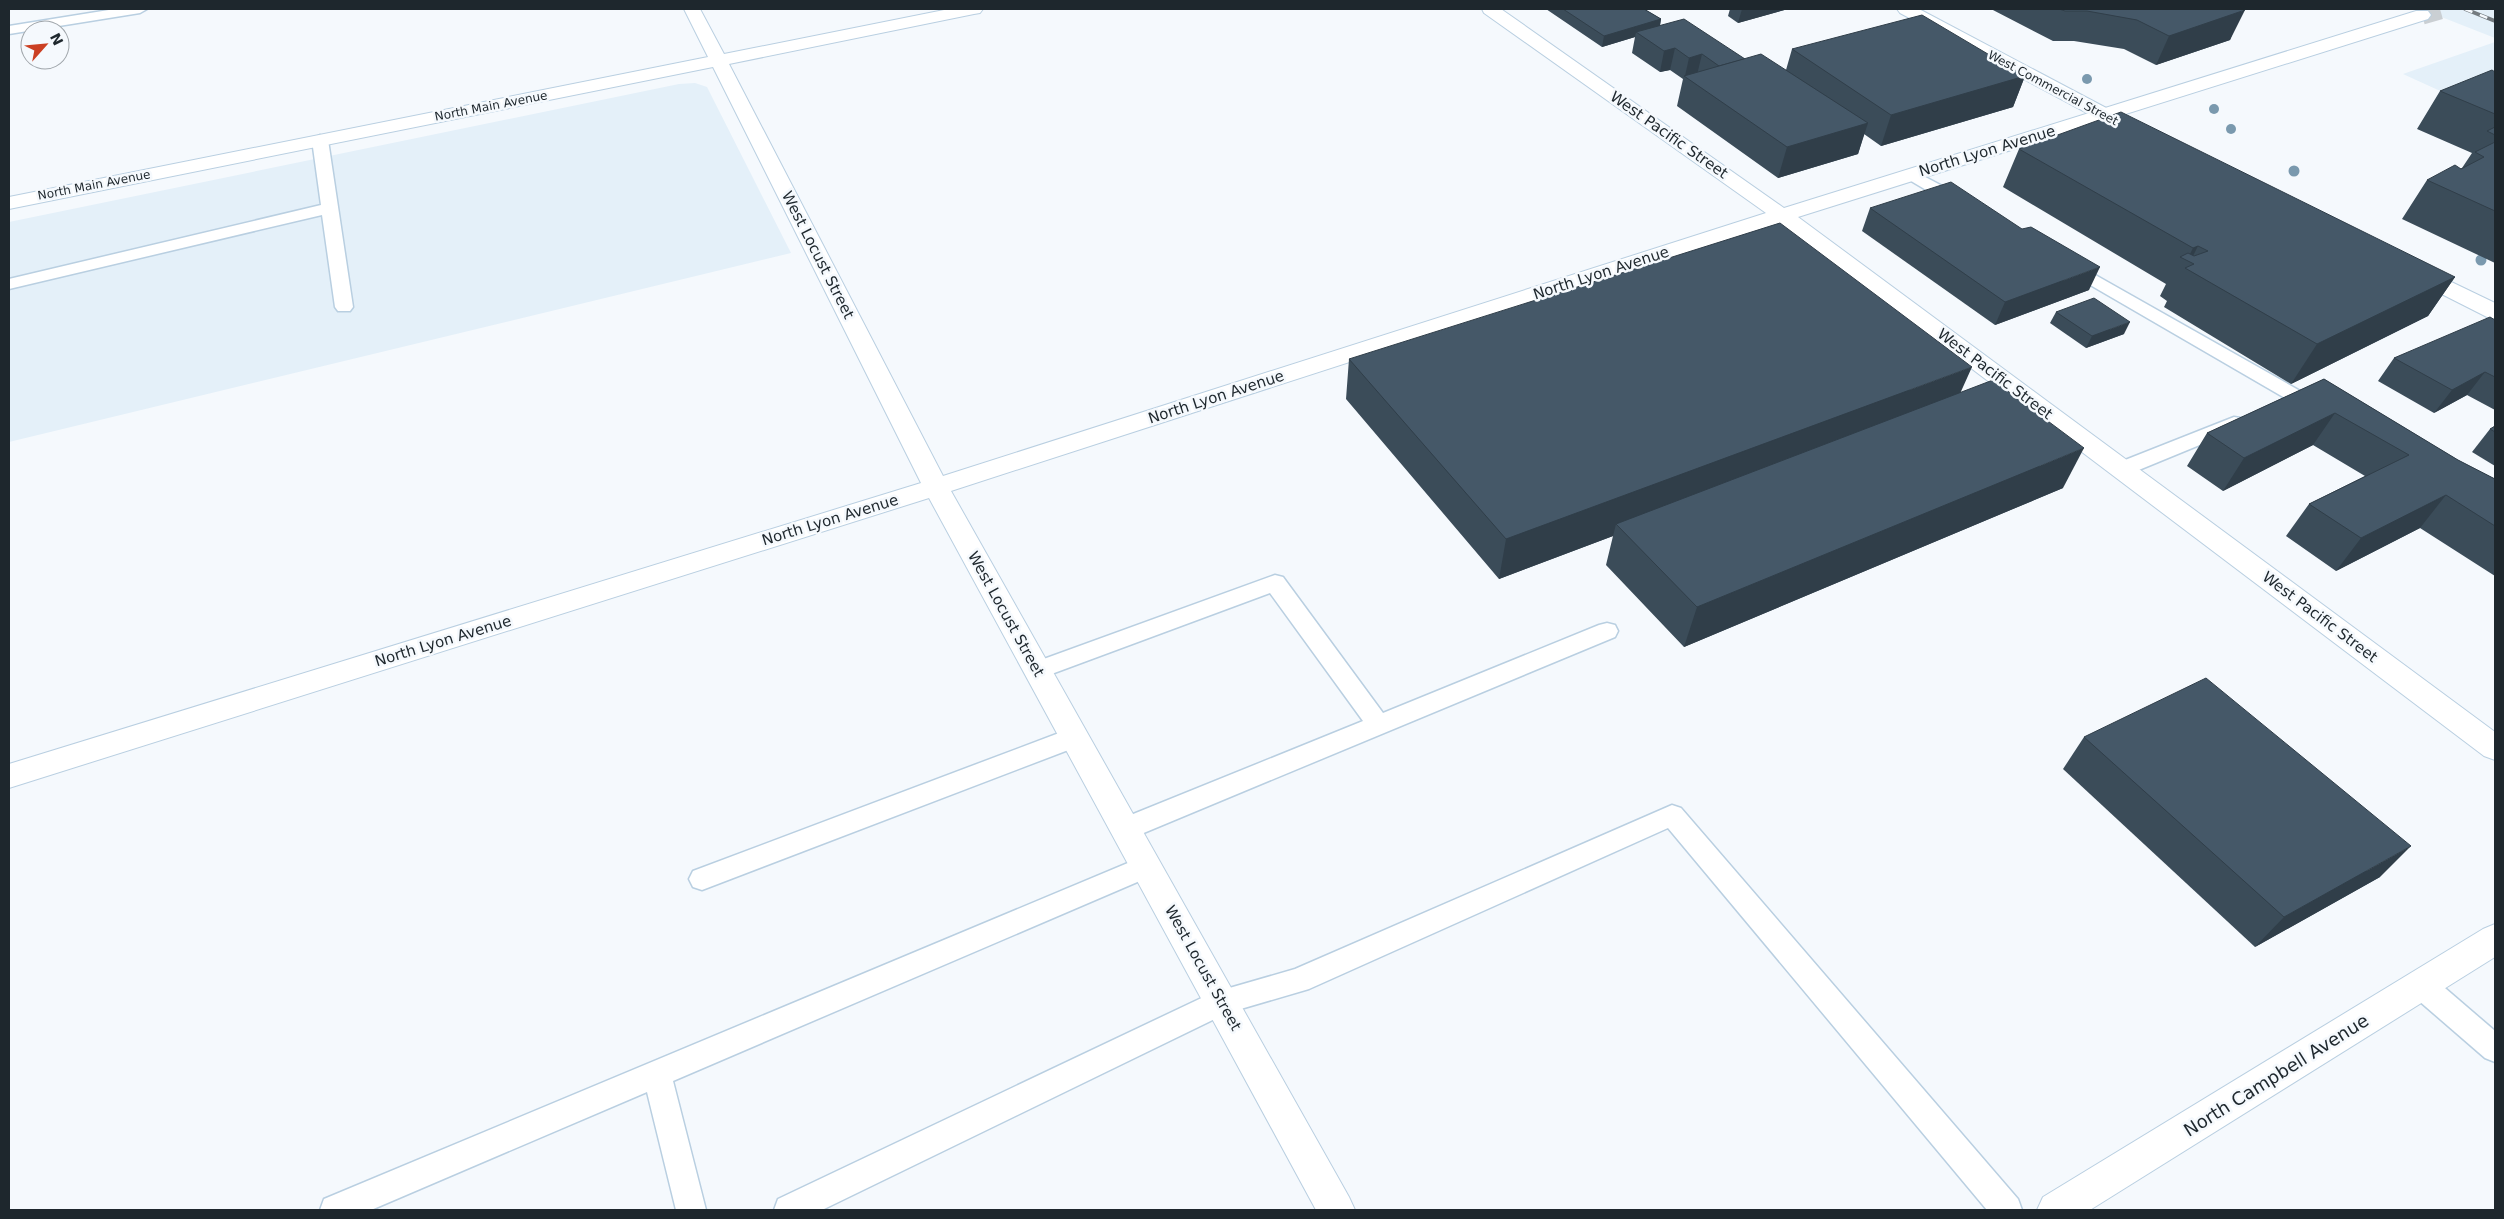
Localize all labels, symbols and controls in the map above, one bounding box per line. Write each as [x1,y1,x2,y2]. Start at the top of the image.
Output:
north arrow [20,20,70,70]
text: N [47,30,66,48]
street label: West Commercial Street [1986,48,2121,128]
street label: North Main Avenue [434,88,548,124]
street label: West Pacific Street [1607,88,1731,182]
street label: North Lyon Avenue [1917,122,2057,180]
street label: North Main Avenue [37,167,151,203]
street label: West Locust Street [778,188,858,322]
street label: North Lyon Avenue [1531,243,1671,303]
street label: West Pacific Street [1934,325,2056,423]
street label: North Lyon Avenue [1146,367,1286,427]
street label: North Lyon Avenue [760,491,900,549]
street label: West Locust Street [964,548,1048,680]
street label: West Pacific Street [2259,568,2381,666]
street label: North Lyon Avenue [373,612,513,670]
street label: West Locust Street [1161,902,1245,1034]
street label: North Campbell Avenue [2180,1009,2372,1141]

